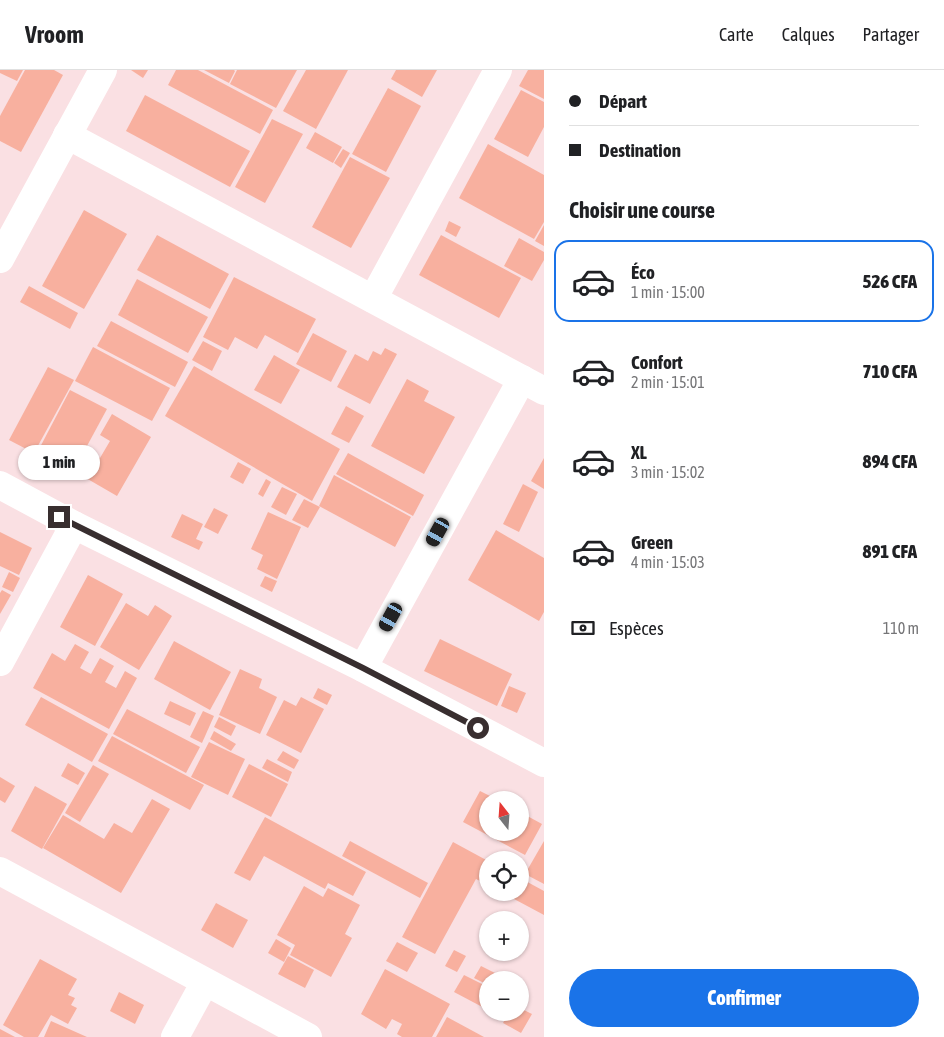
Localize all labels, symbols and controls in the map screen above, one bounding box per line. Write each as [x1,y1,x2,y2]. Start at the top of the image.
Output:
text: Vroom [25,21,84,48]
text: Carte [719,24,754,45]
text: Calques [782,24,835,45]
text: Partager [863,24,919,45]
text: Départ [599,90,647,112]
text: Destination [599,139,681,161]
text: Choisir une course [569,197,715,223]
icon: car [571,259,616,304]
text: Éco [631,261,655,283]
text: 526 CFA [862,270,917,292]
text: 1 min · 15:00 [631,283,705,301]
icon: car [571,349,616,394]
text: Confort [631,351,683,373]
text: 710 CFA [862,360,917,382]
text: 2 min · 15:01 [631,373,705,391]
icon: car [571,439,616,484]
text: XL [631,441,647,463]
callout: 1 min [18,444,100,480]
text: 894 CFA [862,450,917,472]
text: 1 min [43,453,75,471]
text: 3 min · 15:02 [631,463,705,481]
route end [48,506,70,528]
car [424,515,451,549]
icon: car [571,529,616,574]
text: Green [631,531,673,553]
text: 891 CFA [862,540,917,562]
text: 4 min · 15:03 [631,553,705,571]
car [377,600,404,634]
icon: cash [569,614,597,642]
text: Espèces [609,617,664,639]
text: 110 m [883,619,919,637]
route start [467,717,489,739]
north arrow [479,791,529,841]
map controls [479,791,529,1021]
button: locate [479,851,529,901]
button: + [479,911,529,961]
button: Confirmer [569,969,919,1027]
button: − [479,971,529,1021]

